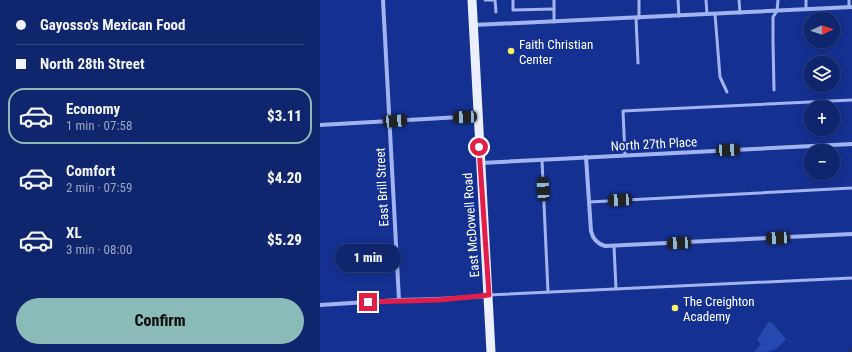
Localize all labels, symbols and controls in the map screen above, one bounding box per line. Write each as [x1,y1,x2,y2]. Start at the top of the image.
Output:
north arrow [804,12,840,48]
map controls [804,12,840,180]
text: Gayosso's Mexican Food [40,16,186,34]
place label: Faith Christian Center [519,37,593,67]
marker: Faith Christian Center [506,46,516,56]
text: North 28th Street [40,55,145,73]
button: layers [804,56,840,92]
icon: car [18,98,54,134]
text: Economy [66,100,120,118]
button: + [804,100,840,136]
text: $3.11 [267,107,302,125]
car [453,111,477,123]
car [383,114,407,128]
text: 1 min · 07:58 [66,118,132,133]
street label: North 27th Place [610,134,698,154]
route start [470,138,488,156]
car [716,143,740,157]
button: − [804,144,840,180]
street label: East Brill Street [372,147,392,227]
icon: car [18,160,54,196]
text: Comfort [66,162,115,180]
text: $4.20 [267,169,302,187]
street label: East McDowell Road [460,172,482,278]
car [536,177,550,201]
text: 2 min · 07:59 [66,180,132,195]
car [608,193,632,207]
icon: car [18,222,54,258]
text: XL [66,224,82,242]
text: $5.29 [267,231,302,249]
car [766,231,790,245]
car [667,236,691,250]
text: 3 min · 08:00 [66,242,132,257]
callout: 1 min [335,244,401,272]
text: 1 min [354,250,382,265]
route end [359,293,377,311]
place label: The Creighton Academy [683,294,755,324]
button: Confirm [16,298,304,344]
marker: The Creighton Academy [670,303,680,313]

